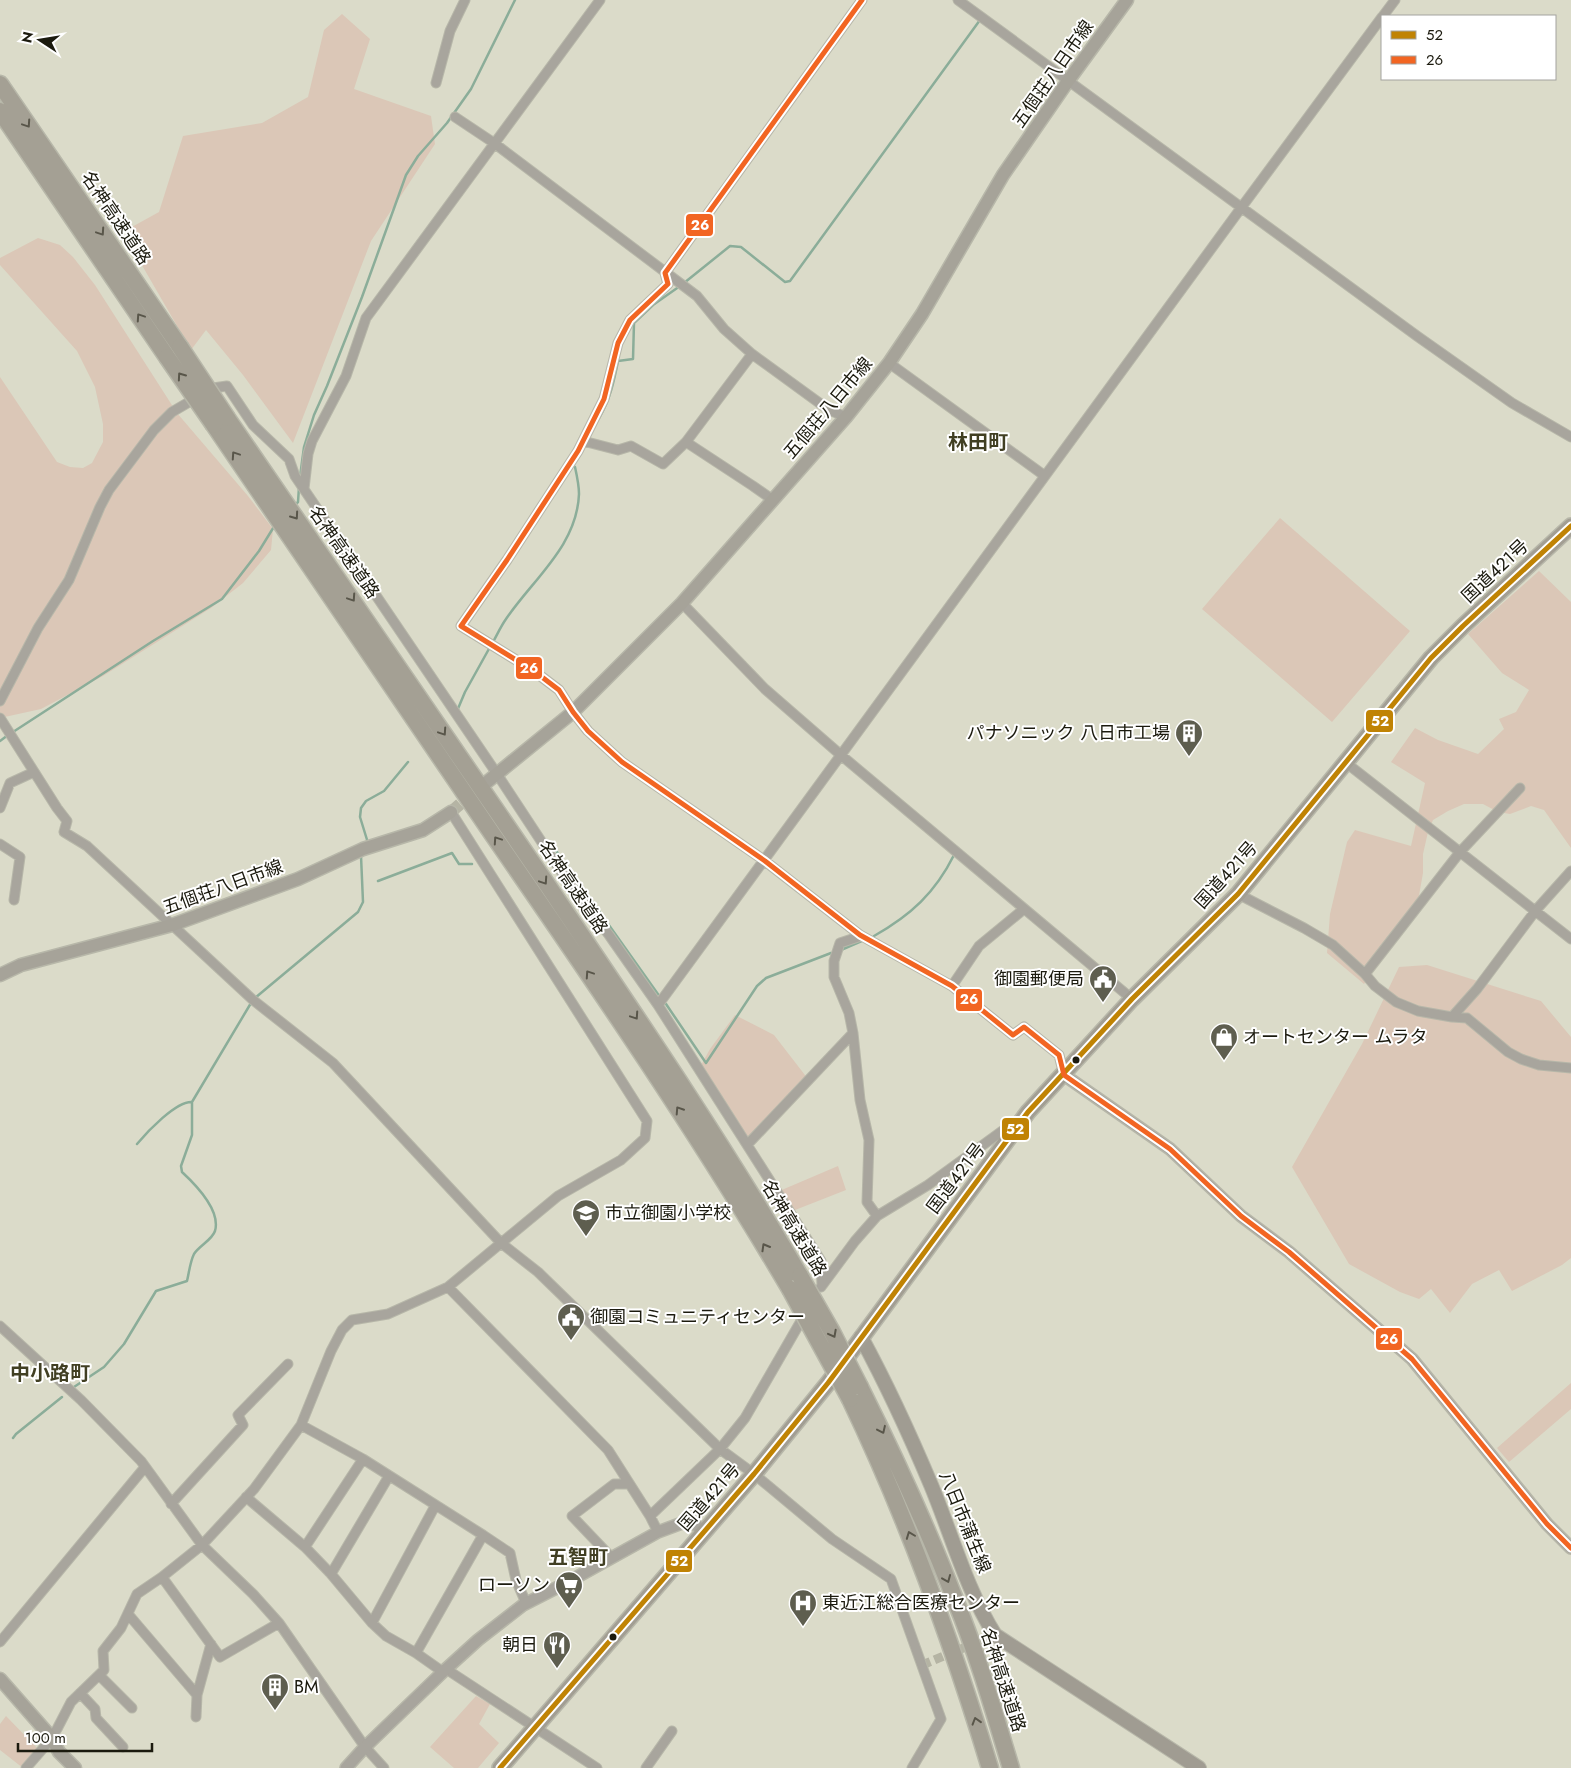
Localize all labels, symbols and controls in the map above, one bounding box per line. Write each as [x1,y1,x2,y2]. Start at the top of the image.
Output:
north arrow [15,15,65,65]
street label: 五個荘八日市線 [1006,15,1100,133]
legend [1381,15,1556,80]
text: 52 [1426,24,1443,46]
text: N [16,30,38,45]
text: 26 [1426,49,1443,71]
one-way arrow [21,118,30,128]
street label: 名神高速道路 [75,166,157,270]
line badge: 26 [685,213,714,237]
text: 26 [691,215,709,235]
one-way arrow [95,226,104,236]
one-way arrow [137,313,146,322]
street label: 五個荘八日市線 [778,351,878,465]
one-way arrow [178,373,187,382]
district label: 林田町 [948,428,1008,457]
one-way arrow [232,451,241,461]
street label: 名神高速道路 [302,500,386,604]
one-way arrow [289,510,298,519]
street label: 国道421号 [1456,533,1534,609]
one-way arrow [345,593,355,602]
line badge: 26 [515,656,543,680]
text: 26 [520,658,538,678]
line badge: 52 [1365,709,1394,733]
text: 52 [1371,711,1389,731]
building icon: パナソニック 八日市工場 [1174,718,1204,757]
place label: パナソニック 八日市工場 [967,720,1170,746]
one-way arrow [437,726,446,736]
street label: 名神高速道路 [532,835,614,939]
one-way arrow [494,836,503,846]
street label: 国道421号 [1189,836,1263,914]
street label: 五個荘八日市線 [159,853,287,921]
one-way arrow [538,875,547,885]
public building icon: 御園郵便局 [1088,964,1118,1003]
place label: 御園郵便局 [994,966,1084,992]
one-way arrow [586,971,595,980]
line badge: 26 [955,988,983,1012]
text: 26 [960,989,978,1009]
one-way arrow [629,1010,638,1019]
shop icon: オートセンター ムラタ [1209,1022,1239,1061]
place label: オートセンター ムラタ [1243,1024,1428,1050]
unlabelled marker [1071,1055,1081,1065]
one-way arrow [675,1106,685,1115]
line badge: 52 [1001,1117,1030,1141]
text: 52 [1006,1119,1024,1139]
street label: 国道421号 [921,1137,991,1219]
street label: 名神高速道路 [755,1175,833,1281]
school or university icon: 市立御園小学校 [571,1198,601,1237]
place label: 市立御園小学校 [605,1200,731,1226]
one-way arrow [762,1244,772,1253]
public building icon: 御園コミュニティセンター [556,1302,586,1341]
place label: 御園コミュニティセンター [590,1304,805,1330]
line badge: 26 [1375,1327,1403,1351]
one-way arrow [827,1329,837,1338]
text: 26 [1380,1329,1398,1349]
district label: 中小路町 [10,1359,90,1388]
one-way arrow [875,1425,886,1434]
street label: 国道421号 [672,1457,746,1537]
street label: 八日市蒲生線 [933,1467,997,1577]
one-way arrow [906,1531,916,1540]
district label: 五智町 [548,1543,608,1572]
line badge: 52 [665,1549,693,1573]
text: 52 [670,1551,688,1571]
supermarket icon: ローソン [554,1570,584,1609]
place label: ローソン [478,1572,550,1598]
one-way arrow [940,1574,951,1583]
hospital icon: 東近江総合医療センター [788,1588,818,1627]
place label: 東近江総合医療センター [822,1590,1020,1616]
street label: 名神高速道路 [974,1625,1032,1735]
restaurant icon: 朝日 [542,1630,572,1669]
place label: 朝日 [502,1632,538,1658]
unlabelled marker [608,1632,618,1642]
building icon: BM [260,1672,290,1711]
place label: BM [294,1674,319,1700]
one-way arrow [972,1718,982,1726]
scale bar [18,1720,151,1752]
text: 100 m [25,1727,66,1749]

